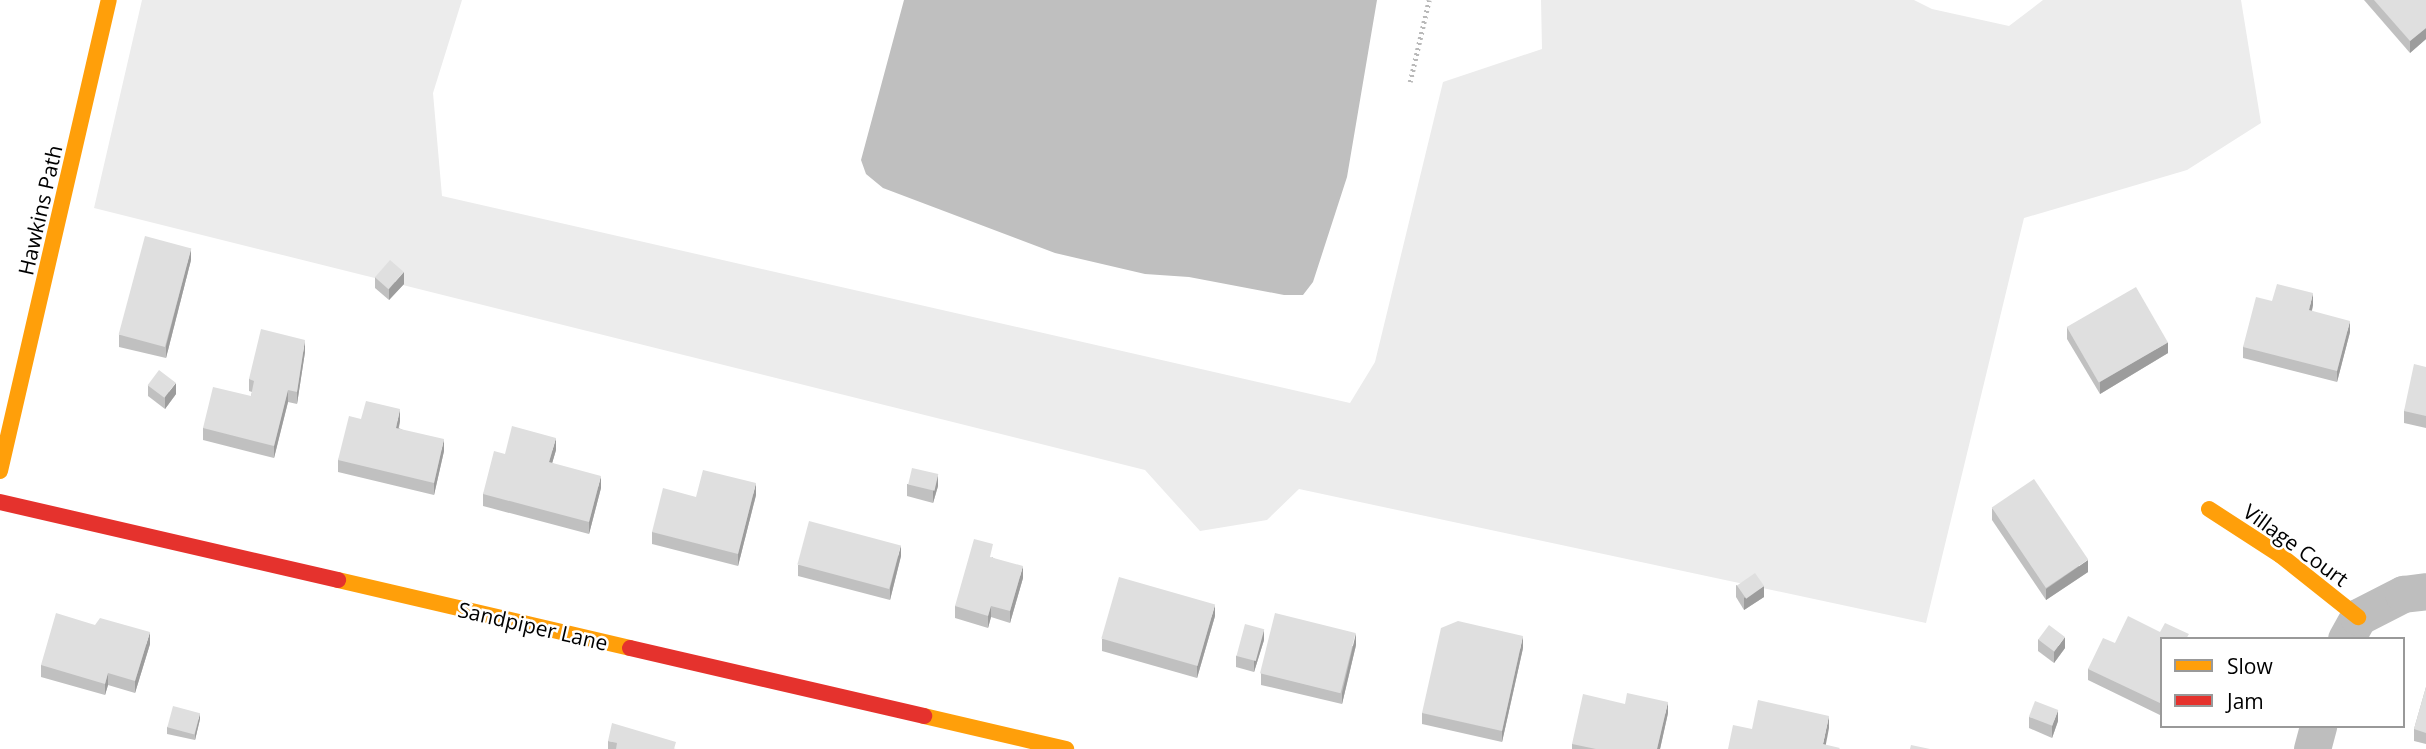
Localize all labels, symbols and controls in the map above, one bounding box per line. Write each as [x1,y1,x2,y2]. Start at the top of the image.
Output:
street label: Hawkins Path [13,142,67,278]
street label: Village Court [2239,498,2353,592]
street label: Sandpiper Lane [456,597,610,655]
legend [2160,637,2405,728]
text: Slow [2227,652,2273,680]
text: Jam [2227,687,2264,715]

